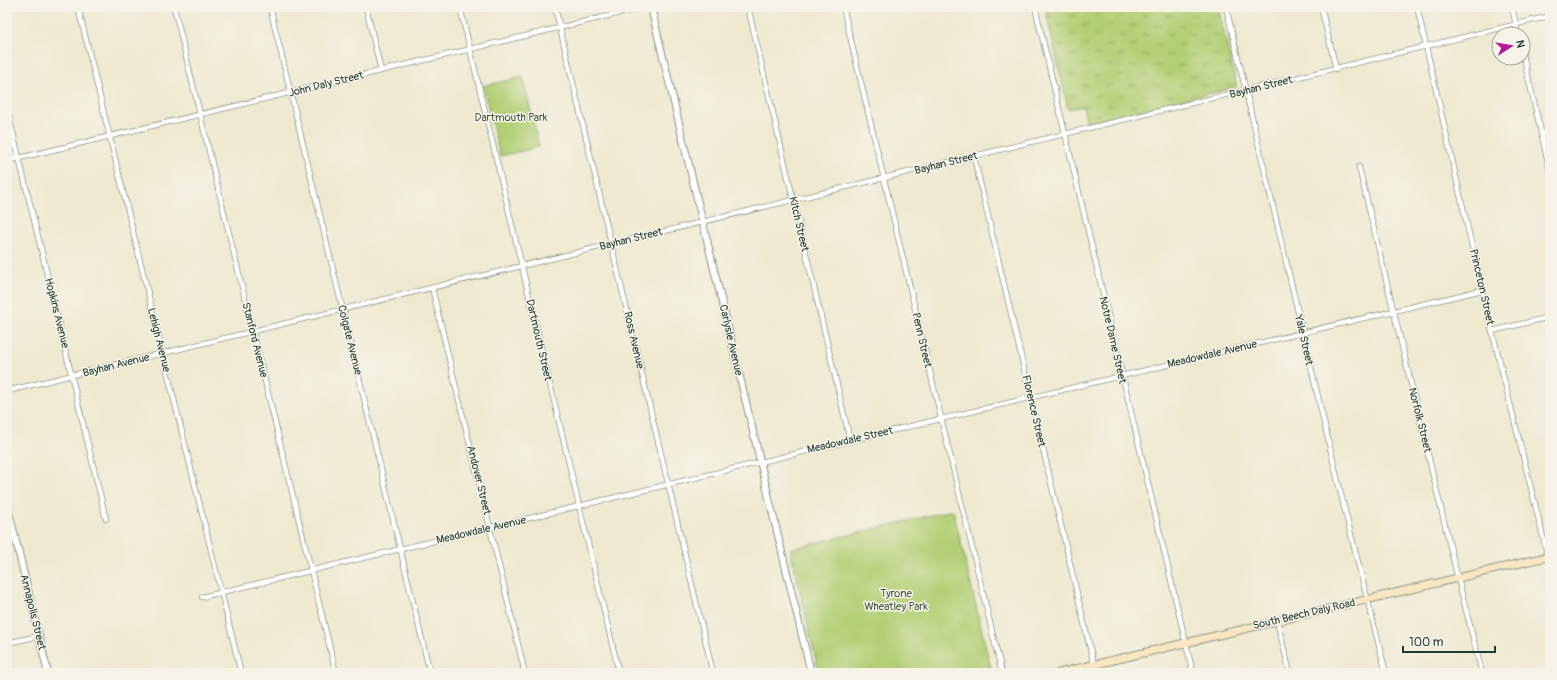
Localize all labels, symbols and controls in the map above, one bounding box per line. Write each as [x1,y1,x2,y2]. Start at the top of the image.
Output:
north arrow [1491,26,1531,66]
text: N [1513,39,1528,50]
street label: John Daly Street [287,68,365,100]
street label: Bayhan Street [1228,73,1294,101]
park label: Dartmouth Park [475,111,548,124]
street label: Bayhan Street [913,149,979,177]
street label: Kitch Street [786,195,812,253]
street label: Bayhan Street [598,225,664,253]
street label: Princeton Street [1467,248,1497,327]
street label: Hopkins Avenue [42,277,72,350]
street label: Notre Dame Street [1097,295,1129,385]
street label: Dartmouth Street [523,298,555,383]
street label: Stanford Avenue [239,301,271,379]
street label: Carlysle Avenue [717,303,746,377]
street label: Colgate Avenue [335,304,365,377]
street label: Lehigh Avenue [145,306,173,374]
street label: Ross Avenue [621,310,647,370]
street label: Penn Street [909,311,935,369]
street label: Yale Street [1292,313,1316,367]
street label: Meadowdale Avenue [1166,337,1259,371]
street label: Bayhan Avenue [81,350,151,380]
street label: Florence Street [1019,374,1049,449]
street label: Norfolk Street [1406,386,1434,454]
street label: Meadowdale Street [806,424,895,456]
street label: Andover Street [464,444,494,517]
street label: Meadowdale Avenue [435,513,528,547]
street label: Annapolis Street [17,573,49,652]
park label: Tyrone Wheatley Park [864,587,928,613]
street label: South Beech Daly Road [1252,596,1356,632]
scale bar [1403,628,1495,654]
text: 100 m [1409,635,1444,650]

